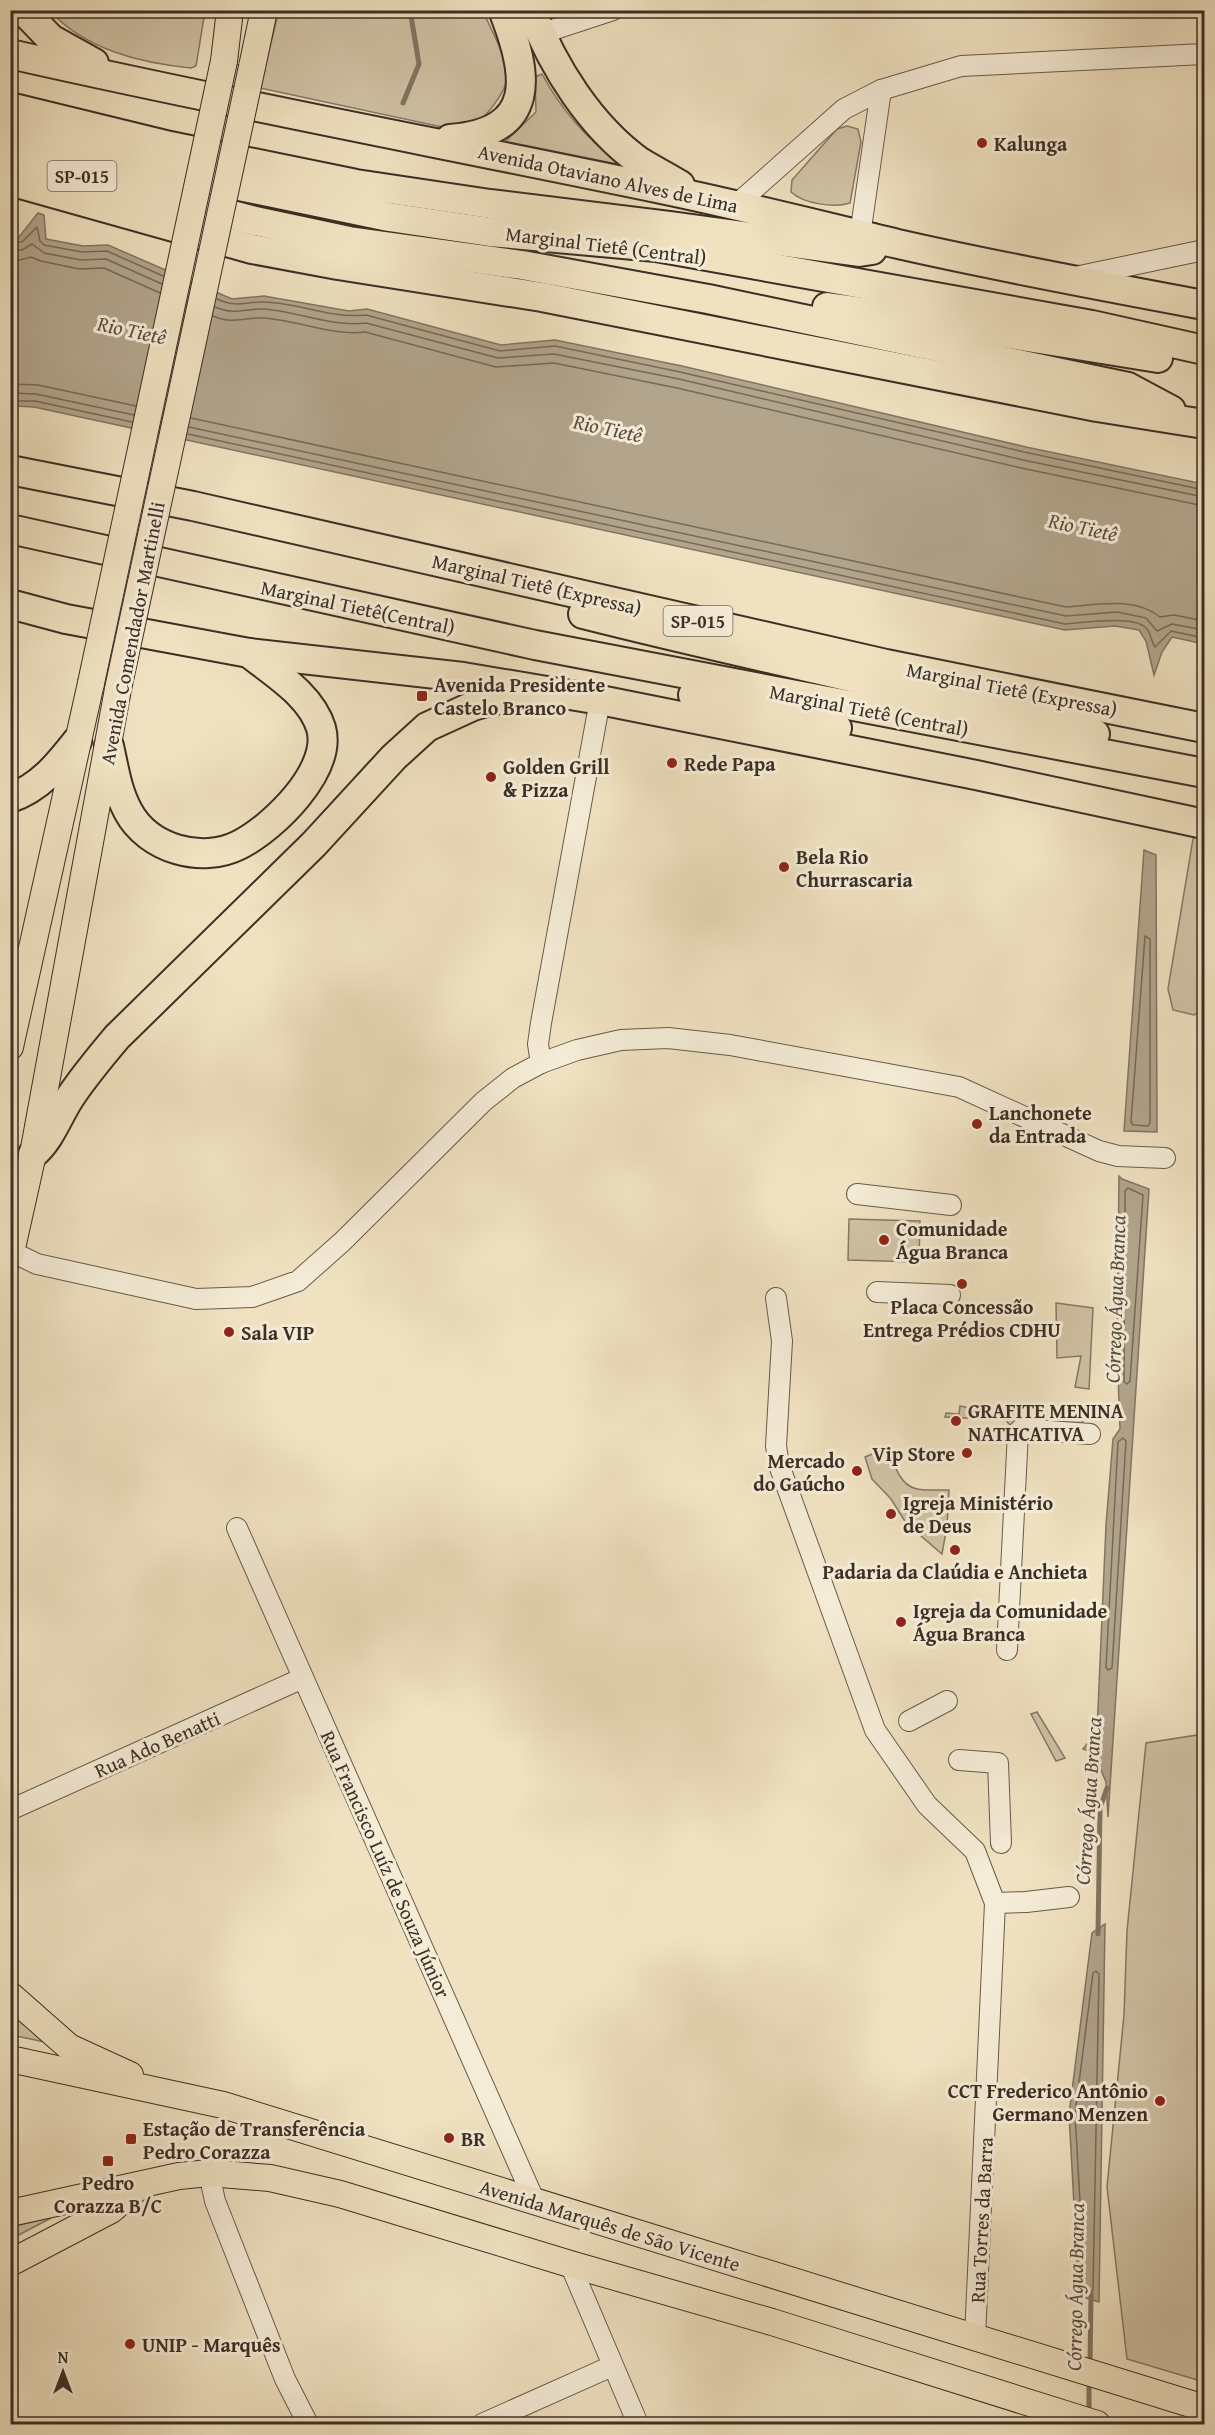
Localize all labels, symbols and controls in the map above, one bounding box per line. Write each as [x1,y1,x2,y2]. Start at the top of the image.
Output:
place label: Kalunga [994,129,1068,158]
street label: Avenida Otaviano Alves de Lima [475,136,741,220]
marker: Kalunga [975,136,989,150]
road number: SP-015 [48,161,116,191]
street label: Marginal Tietê (Central) [504,218,708,272]
water label: Rio Tietê [94,307,170,353]
water label: Rio Tietê [570,405,646,451]
street label: Avenida Comendador Martinelli [92,499,172,767]
water label: Rio Tietê [1045,504,1121,550]
street label: Marginal Tietê (Expressa) [429,546,645,622]
street label: Marginal Tietê(Central) [258,572,458,642]
road number: SP-015 [664,606,732,636]
street label: Marginal Tietê (Expressa) [904,654,1120,724]
place label: Avenida Presidente Castelo Branco [434,670,605,722]
street label: Marginal Tietê (Central) [767,676,971,744]
marker: Avenida Presidente Castelo Branco [415,689,429,703]
place label: Rede Papa [684,749,776,778]
place label: Golden Grill & Pizza [503,752,609,804]
marker: Rede Papa [665,756,679,770]
marker: Golden Grill & Pizza [484,770,498,784]
place label: Bela Rio Churrascaria [796,842,914,894]
marker: Bela Rio Churrascaria [777,860,791,874]
place label: Lanchonete da Entrada [989,1098,1092,1150]
marker: Lanchonete da Entrada [970,1117,984,1131]
place label: Comunidade Água Branca [896,1214,1009,1266]
water label: Córrego Água Branca [1097,1214,1133,1383]
marker: Comunidade Água Branca [877,1233,891,1247]
marker: Placa Concessão Entrega Prédios CDHU [955,1277,969,1291]
place label: Placa Concessão Entrega Prédios CDHU [863,1292,1061,1344]
place label: Sala VIP [241,1318,314,1347]
marker: Sala VIP [222,1325,236,1339]
place label: GRAFITE MENINA NATHCATIVA [968,1396,1124,1448]
marker: GRAFITE MENINA NATHCATIVA [949,1414,963,1428]
place label: Vip Store [872,1439,955,1468]
place label: Mercado do Gaúcho [753,1446,845,1498]
marker: Vip Store [960,1446,974,1460]
marker: Mercado do Gaúcho [850,1464,864,1478]
place label: Igreja Ministério de Deus [903,1488,1053,1540]
marker: Igreja Ministério de Deus [884,1507,898,1521]
marker: Padaria da Claúdia e Anchieta [948,1543,962,1557]
place label: Padaria da Claúdia e Anchieta [823,1557,1088,1586]
place label: Igreja da Comunidade Água Branca [913,1596,1108,1648]
marker: Igreja da Comunidade Água Branca [894,1615,908,1629]
street label: Rua Ado Benatti [90,1703,225,1785]
water label: Córrego Água Branca [1067,1716,1109,1886]
street label: Rua Francisco Luíz de Souza Júnior [314,1726,458,2002]
place label: CCT Frederico Antônio Germano Menzen [948,2076,1148,2128]
marker: CCT Frederico Antônio Germano Menzen [1153,2094,1167,2108]
place label: Estação de Transferência Pedro Corazza [143,2114,366,2166]
place label: BR [461,2124,486,2153]
marker: BR [442,2131,456,2145]
marker: Estação de Transferência Pedro Corazza [124,2132,138,2146]
street label: Rua Torres da Barra [962,2136,1000,2304]
marker: Pedro Corazza B/C [101,2154,115,2168]
place label: Pedro Corazza B/C [54,2168,162,2220]
street label: Avenida Marquês de São Vicente [476,2171,744,2279]
water label: Córrego Água Branca [1058,2202,1092,2371]
place label: UNIP - Marquês [142,2330,281,2359]
marker: UNIP - Marquês [123,2337,137,2351]
north arrow [33,2342,93,2402]
text: N [58,2345,69,2369]

